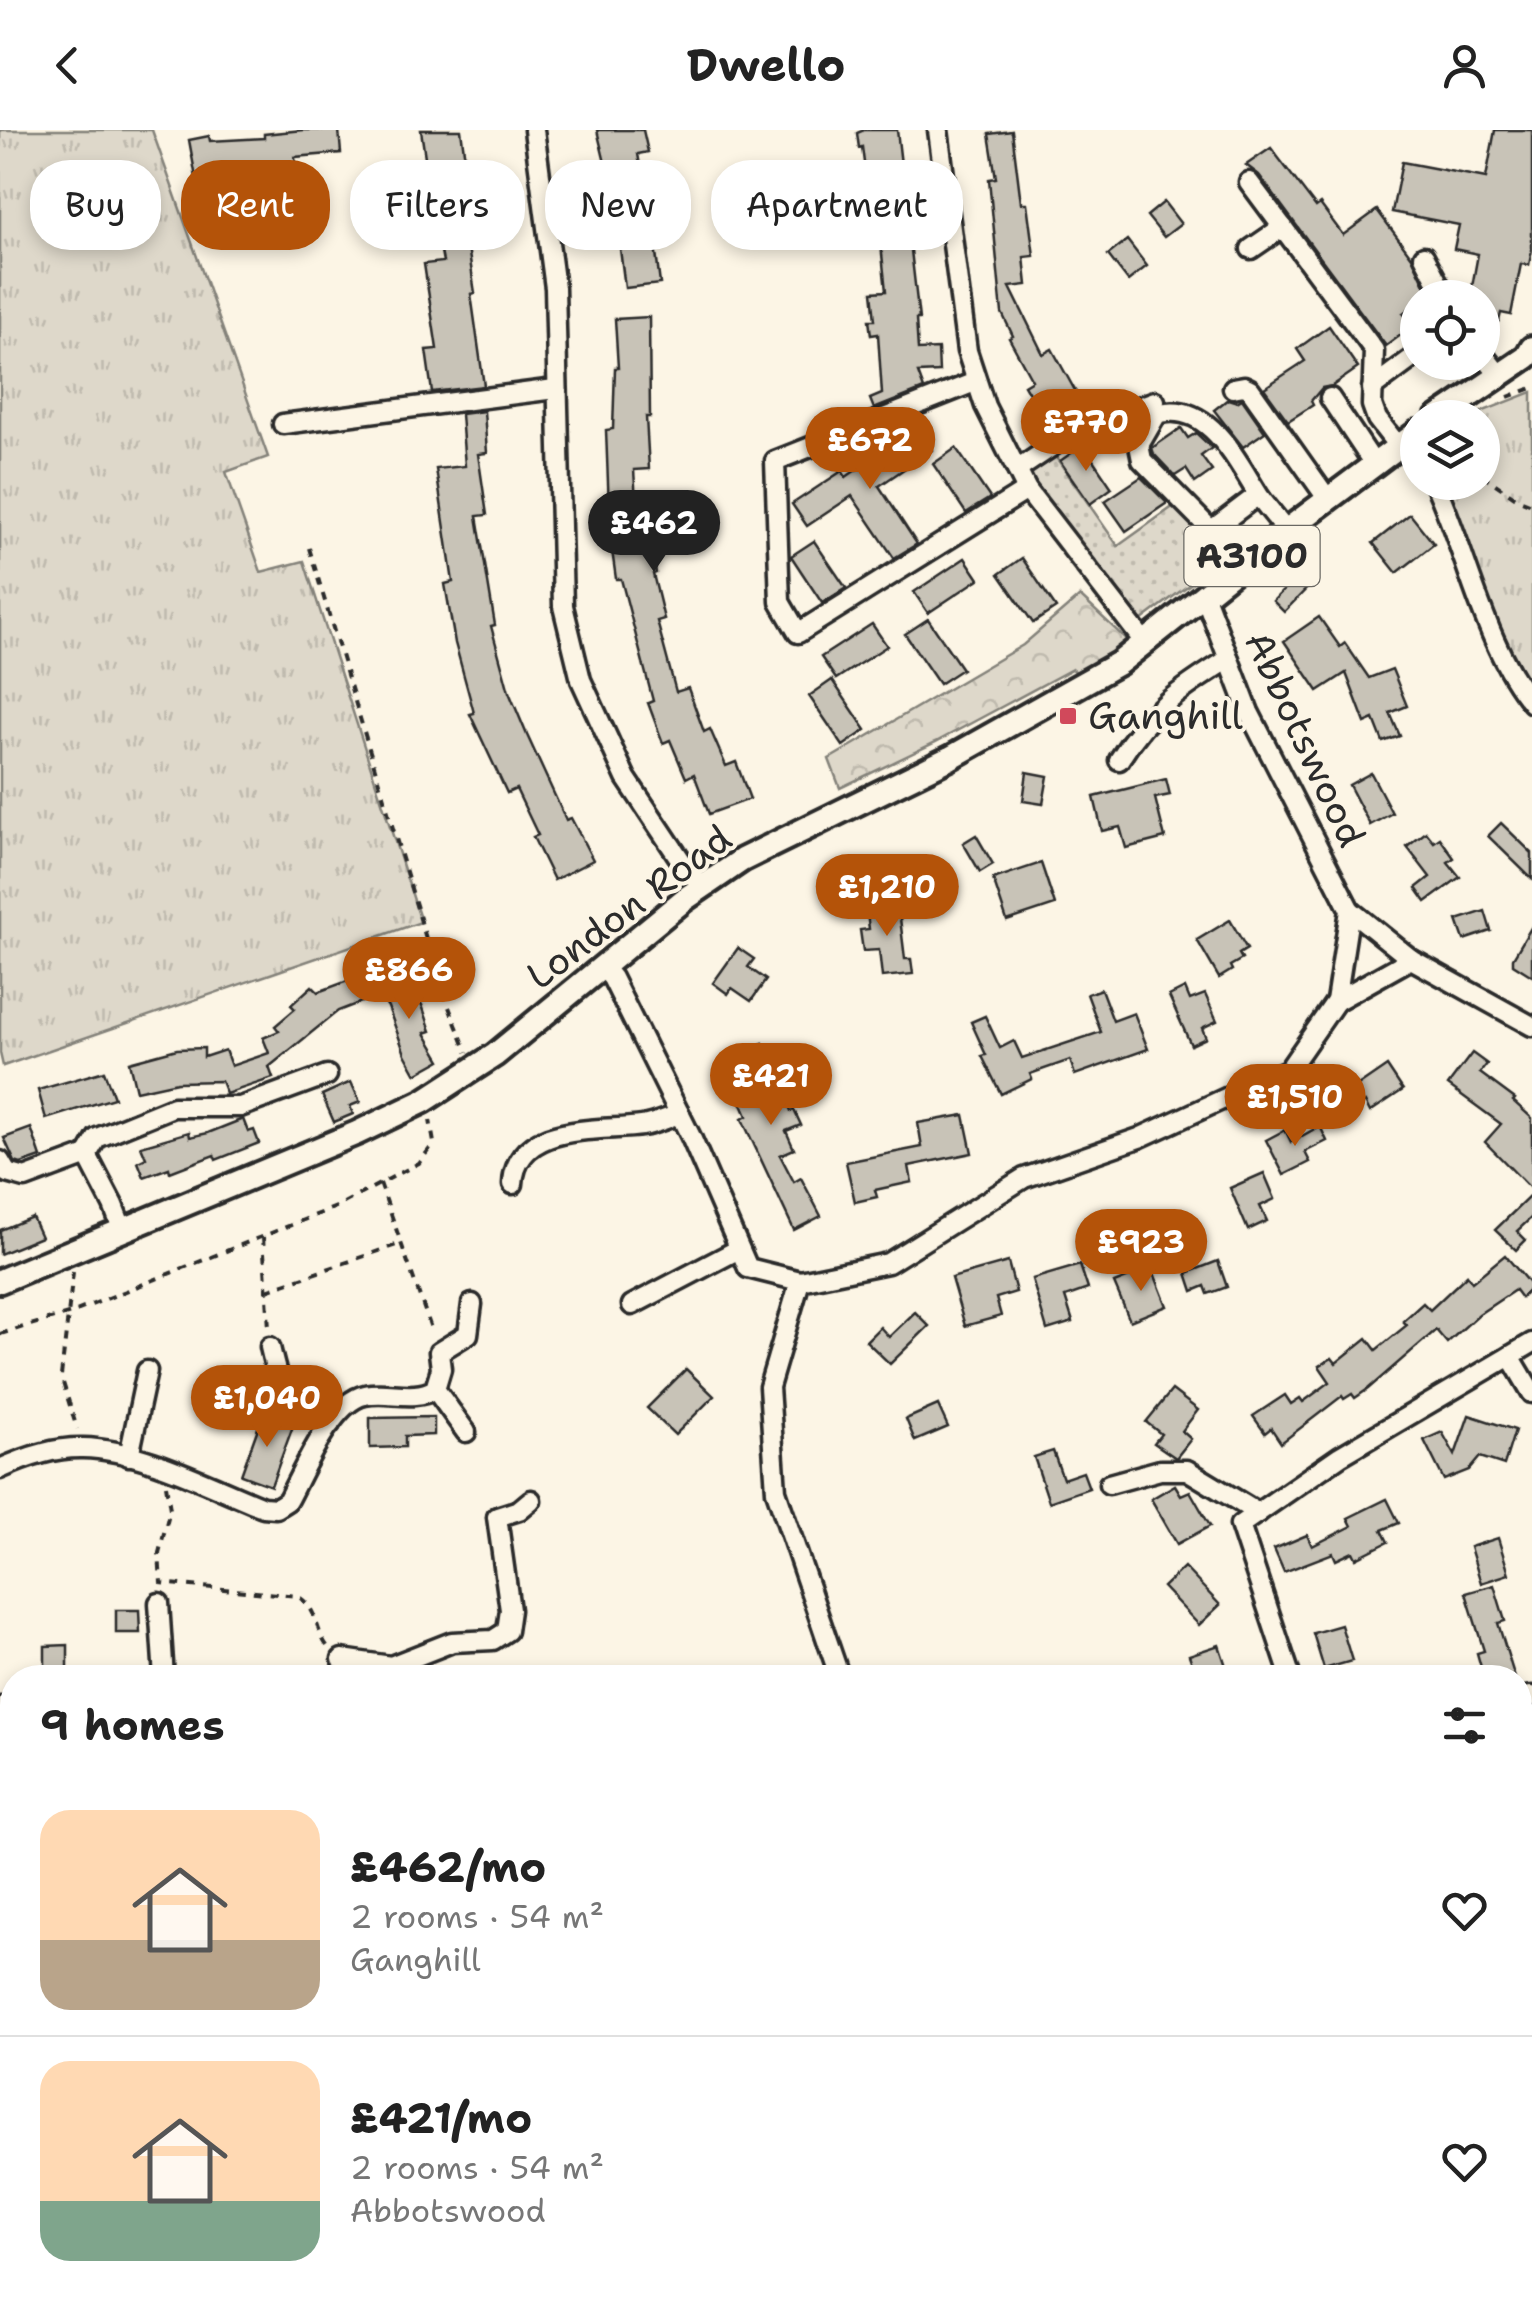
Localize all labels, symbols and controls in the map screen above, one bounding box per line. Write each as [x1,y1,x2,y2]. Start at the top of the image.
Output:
text: Dwello [687,35,845,95]
icon: back [40,38,95,93]
icon: person [1437,38,1492,93]
chip: Buy [30,160,161,250]
chip: Rent [181,160,330,250]
chip: Filters [350,160,525,250]
chip: New [545,160,691,250]
chip: Apartment [711,160,963,250]
map controls [1400,280,1500,500]
button: locate [1400,280,1500,380]
pin: £770 [1027,389,1145,474]
text: £770 [1043,400,1129,443]
button: layers [1400,400,1500,500]
pin: £672 [811,407,929,492]
text: £672 [827,418,913,461]
pin: £462 [595,490,713,575]
text: £462 [610,501,698,544]
road number: A3100 [1184,526,1320,586]
street label: Abbotswood [1233,623,1378,855]
place label: Ganghill [1088,690,1244,741]
marker: Ganghill [1057,705,1079,727]
street label: London Road [516,813,742,1000]
pin: £1,210 [806,854,968,939]
text: £1,210 [838,865,936,908]
pin: £866 [350,937,468,1022]
text: £866 [364,948,454,991]
pin: £421 [712,1043,830,1128]
text: £421 [732,1054,810,1097]
pin: £1,510 [1214,1064,1376,1149]
text: £1,510 [1247,1075,1343,1118]
pin: £923 [1082,1209,1200,1294]
text: £923 [1097,1220,1185,1263]
pin: £1,040 [186,1365,348,1450]
text: £1,040 [213,1376,321,1419]
text: 9 homes [40,1697,225,1753]
icon: filters [1437,1698,1492,1753]
text: £462/mo [350,1839,546,1895]
icon: home [120,1850,240,1970]
icon: heart [1437,1883,1492,1938]
text: 2 rooms · 54 m² [350,1895,604,1938]
text: Ganghill [350,1938,481,1981]
text: £421/mo [350,2090,532,2146]
icon: home [120,2101,240,2221]
icon: heart [1437,2134,1492,2189]
text: 2 rooms · 54 m² [350,2146,604,2189]
text: Abbotswood [350,2189,546,2232]

